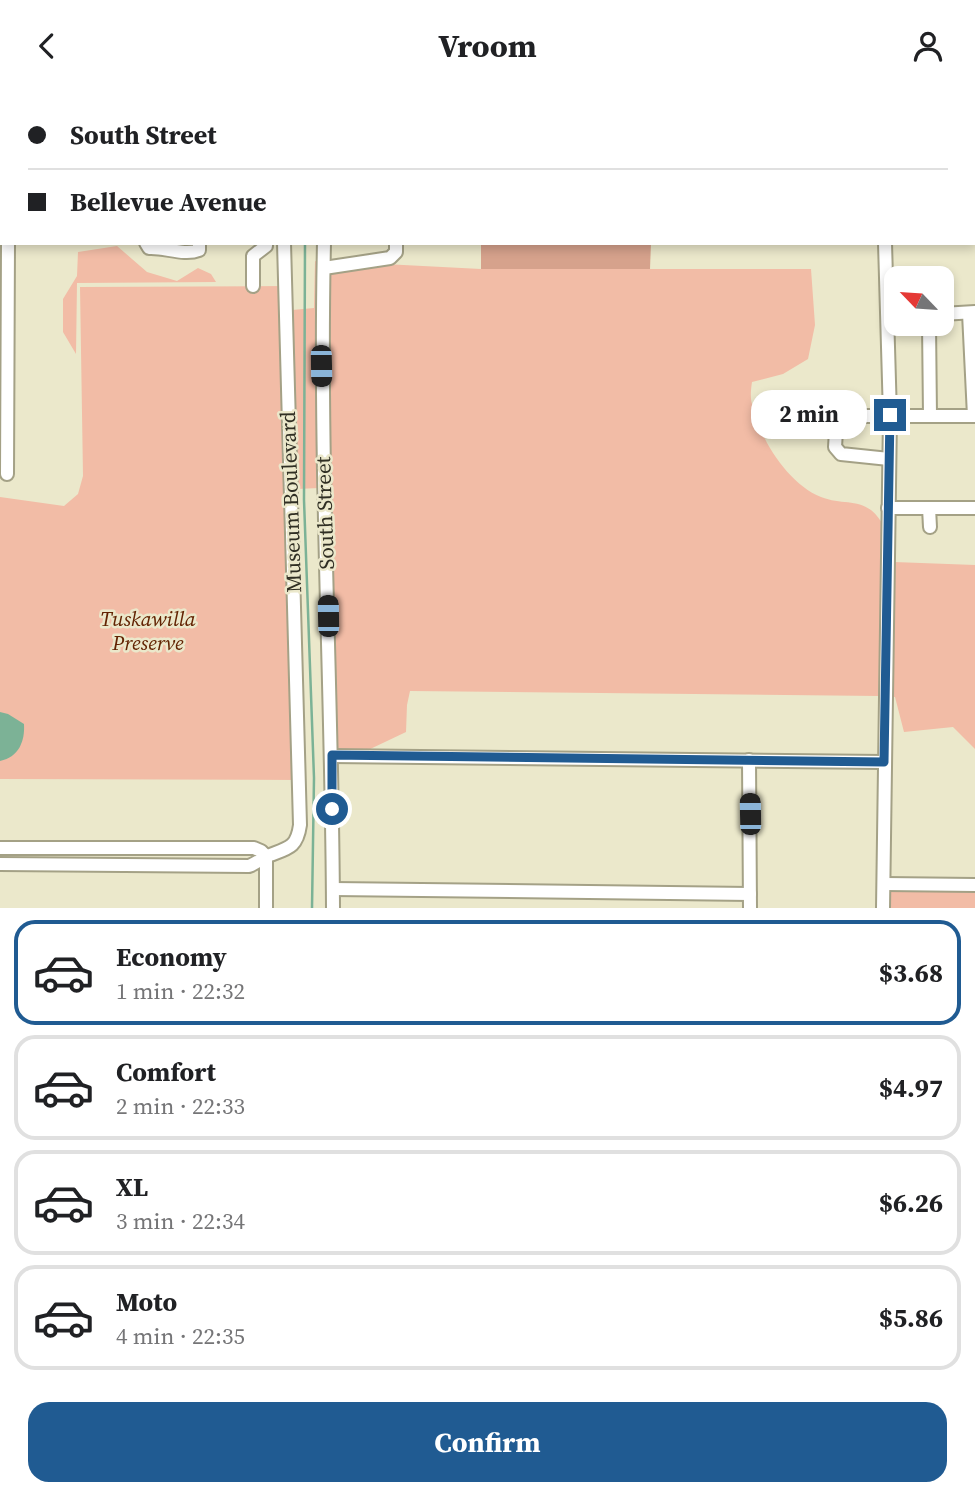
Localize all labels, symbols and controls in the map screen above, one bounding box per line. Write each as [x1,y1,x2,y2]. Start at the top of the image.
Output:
text: Vroom [438,24,537,68]
icon: back [28,27,66,65]
icon: person [909,27,947,65]
text: South Street [70,117,217,153]
text: Bellevue Avenue [70,184,267,220]
north arrow [884,266,954,336]
map controls [884,266,954,336]
car [311,345,332,387]
callout: 2 min [750,391,866,439]
text: 2 min [779,398,839,430]
route end [874,399,906,431]
street label: Museum Boulevard [273,411,308,593]
street label: South Street [308,456,341,570]
car [318,595,339,637]
park label: Tuskawilla Preserve [100,604,196,657]
route start [316,793,348,825]
car [740,793,761,835]
text: Economy [116,939,227,975]
icon: car [32,941,95,1004]
text: $3.68 [879,955,943,991]
text: 1 min · 22:32 [116,975,245,1007]
text: Comfort [116,1054,216,1090]
icon: car [32,1056,95,1119]
text: $4.97 [879,1070,943,1106]
text: 2 min · 22:33 [116,1090,245,1122]
text: XL [116,1169,148,1205]
icon: car [32,1171,95,1234]
text: $6.26 [879,1185,943,1221]
text: 3 min · 22:34 [116,1205,245,1237]
text: Moto [116,1284,177,1320]
icon: car [32,1286,95,1349]
text: $5.86 [879,1300,943,1336]
text: 4 min · 22:35 [116,1320,245,1352]
button: Confirm [28,1402,947,1482]

